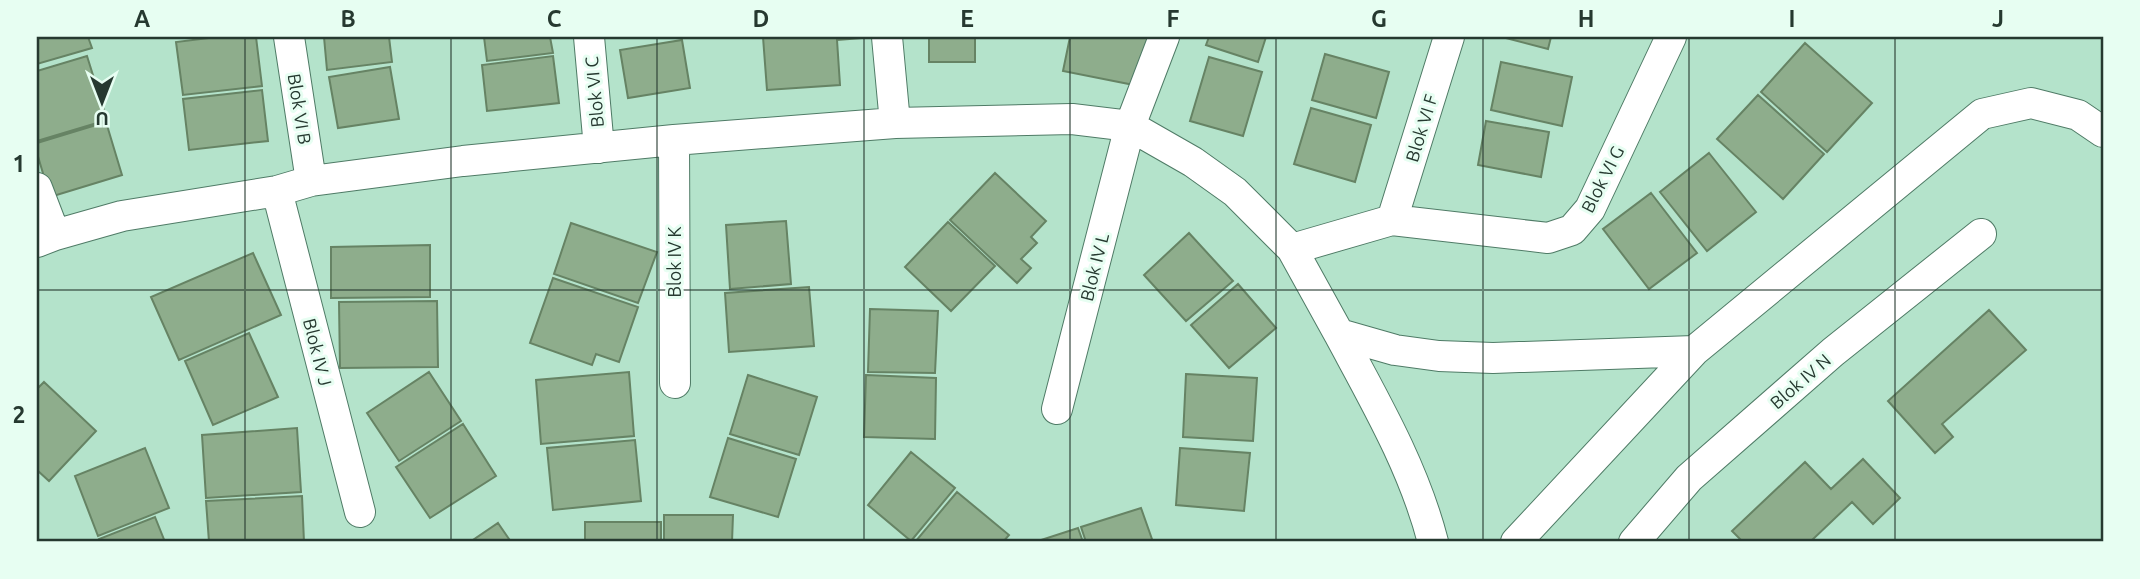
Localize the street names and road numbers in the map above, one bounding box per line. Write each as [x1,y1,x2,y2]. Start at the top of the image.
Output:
street label: Blok VI C [581,56,607,128]
street label: Blok VI B [285,72,315,146]
street label: Blok VI F [1401,92,1441,164]
street label: Blok VI G [1577,142,1627,216]
street label: Blok IV K [664,226,684,298]
street label: Blok IV L [1076,231,1112,303]
street label: Blok IV J [300,316,336,388]
street label: Blok IV N [1766,350,1834,412]

